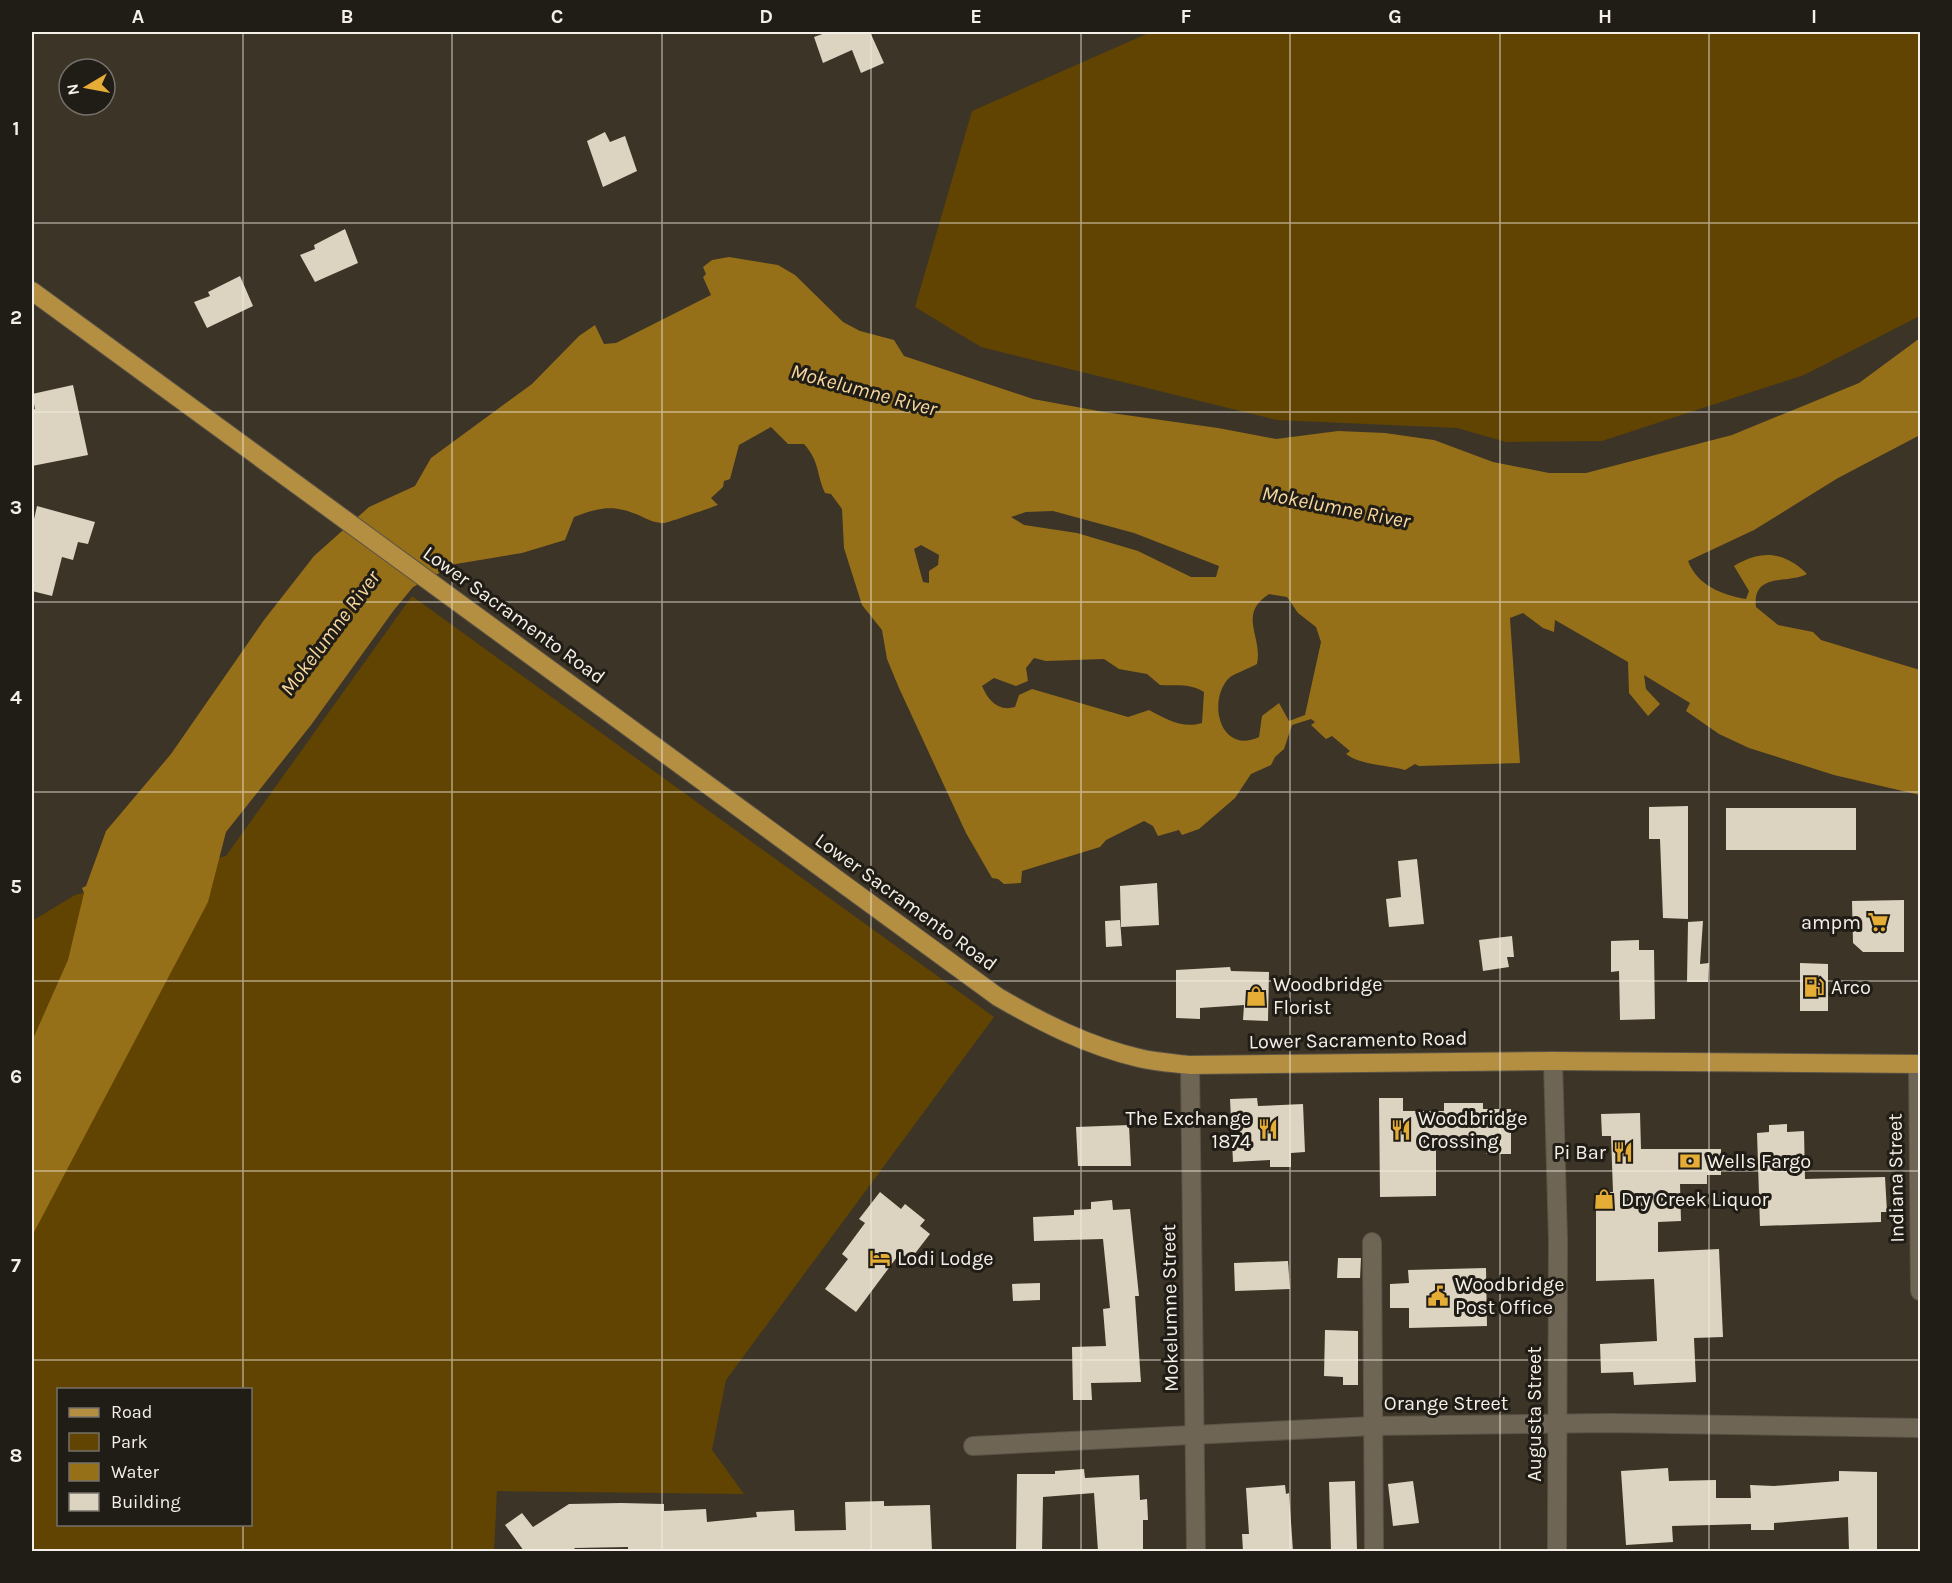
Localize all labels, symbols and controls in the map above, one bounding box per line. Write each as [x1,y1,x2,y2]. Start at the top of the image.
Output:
text: A [132,5,145,28]
text: B [341,5,353,28]
text: C [551,5,563,28]
text: D [759,5,773,28]
text: E [970,5,982,28]
text: F [1181,5,1192,28]
text: G [1388,5,1402,28]
text: H [1598,5,1612,28]
text: I [1811,5,1817,28]
north arrow [57,57,117,117]
text: N [62,82,83,97]
text: 1 [12,117,20,140]
text: 2 [10,306,22,329]
water label: Mokelumne River [788,359,941,421]
water label: Mokelumne River [1260,481,1413,533]
text: 3 [10,496,22,519]
street label: Lower Sacramento Road [419,541,609,689]
water label: Mokelumne River [275,565,385,700]
text: 4 [10,686,22,709]
street label: Lower Sacramento Road [811,828,1001,976]
text: 5 [10,875,22,898]
supermarket icon: ampm [1866,910,1890,934]
place label: ampm [1801,911,1861,934]
place label: Woodbridge Florist [1273,973,1382,1019]
fuel station icon: Arco [1802,975,1826,999]
place label: Arco [1831,976,1871,999]
shop icon: Woodbridge Florist [1244,984,1268,1008]
street label: Lower Sacramento Road [1248,1027,1468,1053]
text: 6 [10,1065,22,1088]
place label: The Exchange 1874 [1125,1107,1251,1153]
place label: Woodbridge Crossing [1418,1107,1527,1153]
street label: Indiana Street [1883,1113,1909,1243]
restaurant icon: The Exchange 1874 [1256,1117,1280,1141]
restaurant icon: Woodbridge Crossing [1389,1118,1413,1142]
restaurant icon: Pi Bar [1611,1140,1635,1164]
place label: Pi Bar [1554,1141,1607,1164]
bank icon: Wells Fargo [1678,1149,1702,1173]
place label: Wells Fargo [1707,1150,1811,1173]
shop icon: Dry Creek Liquor [1592,1187,1616,1211]
place label: Dry Creek Liquor [1621,1188,1770,1211]
street label: Mokelumne Street [1157,1223,1183,1392]
hotel icon: Lodi Lodge [868,1246,892,1270]
place label: Lodi Lodge [897,1247,994,1270]
text: 7 [11,1254,21,1277]
place label: Woodbridge Post Office [1455,1273,1564,1319]
public building icon: Woodbridge Post Office [1426,1284,1450,1308]
street label: Augusta Street [1523,1346,1546,1482]
legend [57,1388,252,1526]
street label: Orange Street [1384,1392,1509,1415]
text: Road [111,1401,152,1423]
text: Park [111,1431,148,1453]
text: 8 [10,1444,22,1467]
text: Water [111,1461,159,1483]
text: Building [111,1491,181,1513]

